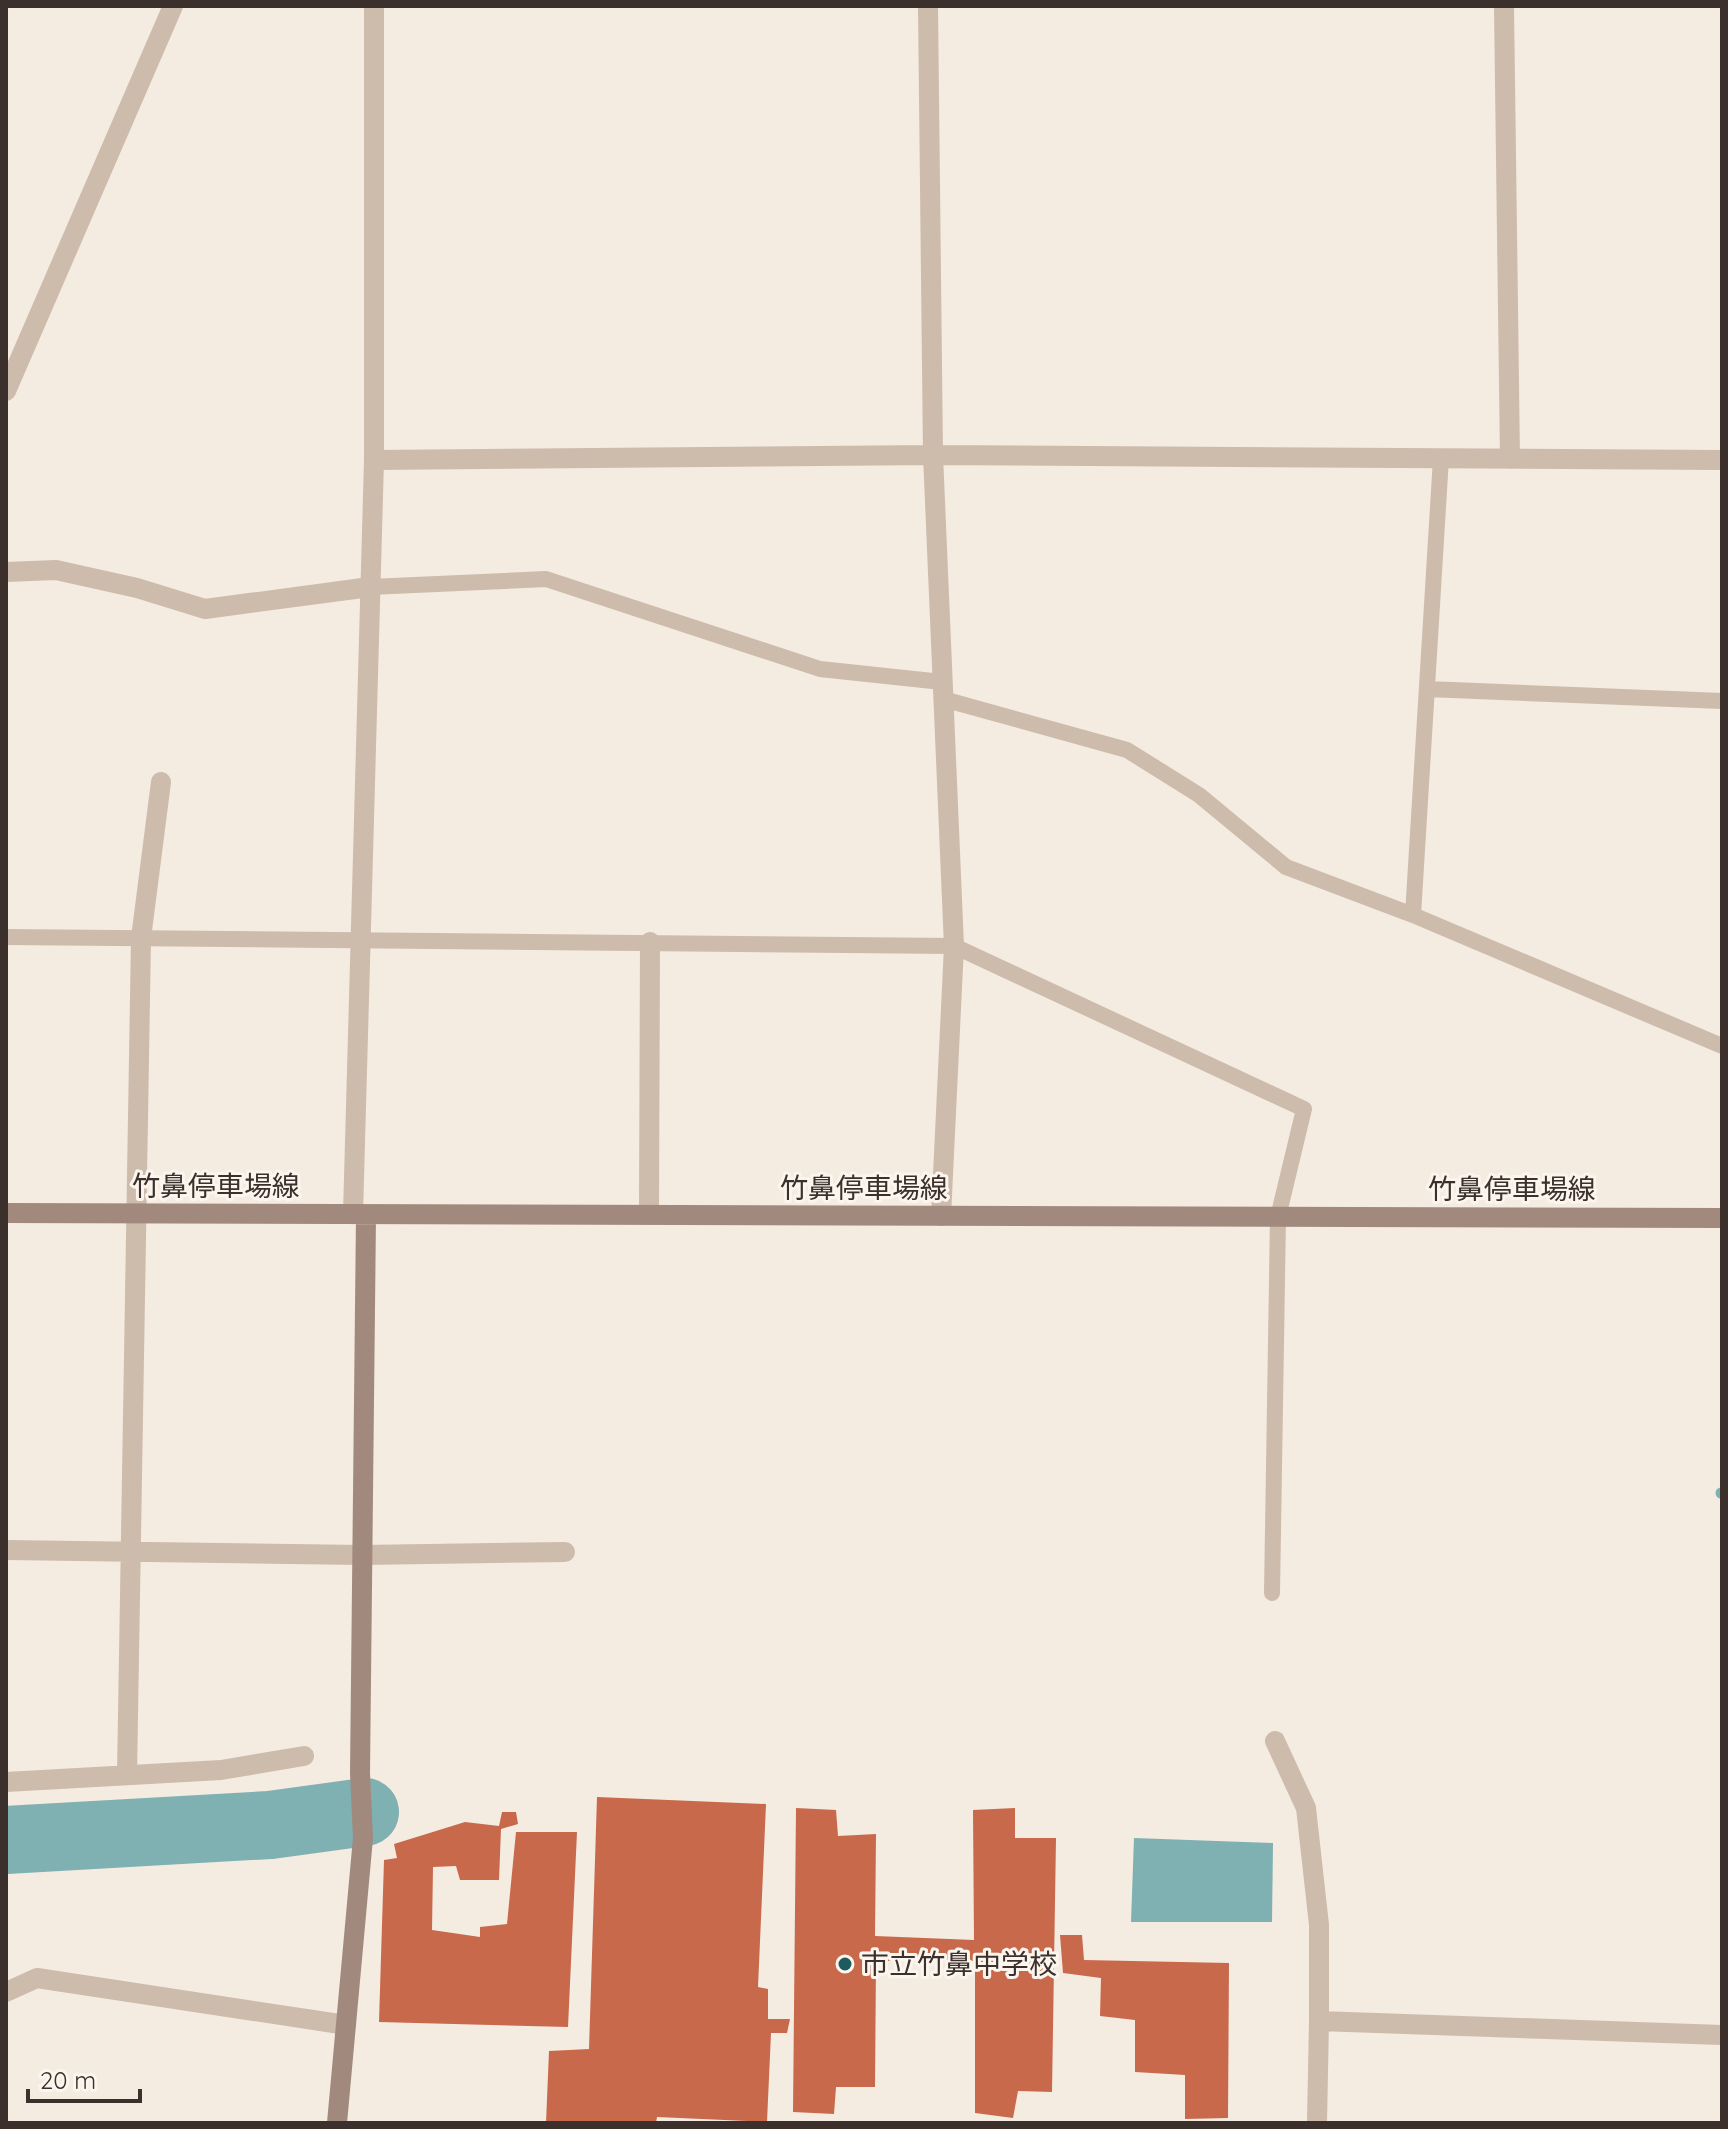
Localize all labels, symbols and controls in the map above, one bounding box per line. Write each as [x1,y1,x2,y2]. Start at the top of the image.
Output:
street label: 竹鼻停車場線 [132,1168,300,1203]
street label: 竹鼻停車場線 [780,1170,948,1205]
street label: 竹鼻停車場線 [1428,1171,1596,1206]
place label: 市立竹鼻中学校 [861,1946,1057,1981]
marker: 市立竹鼻中学校 [836,1955,854,1973]
scale bar [28,2053,140,2103]
text: 20 m [40,2065,96,2095]

